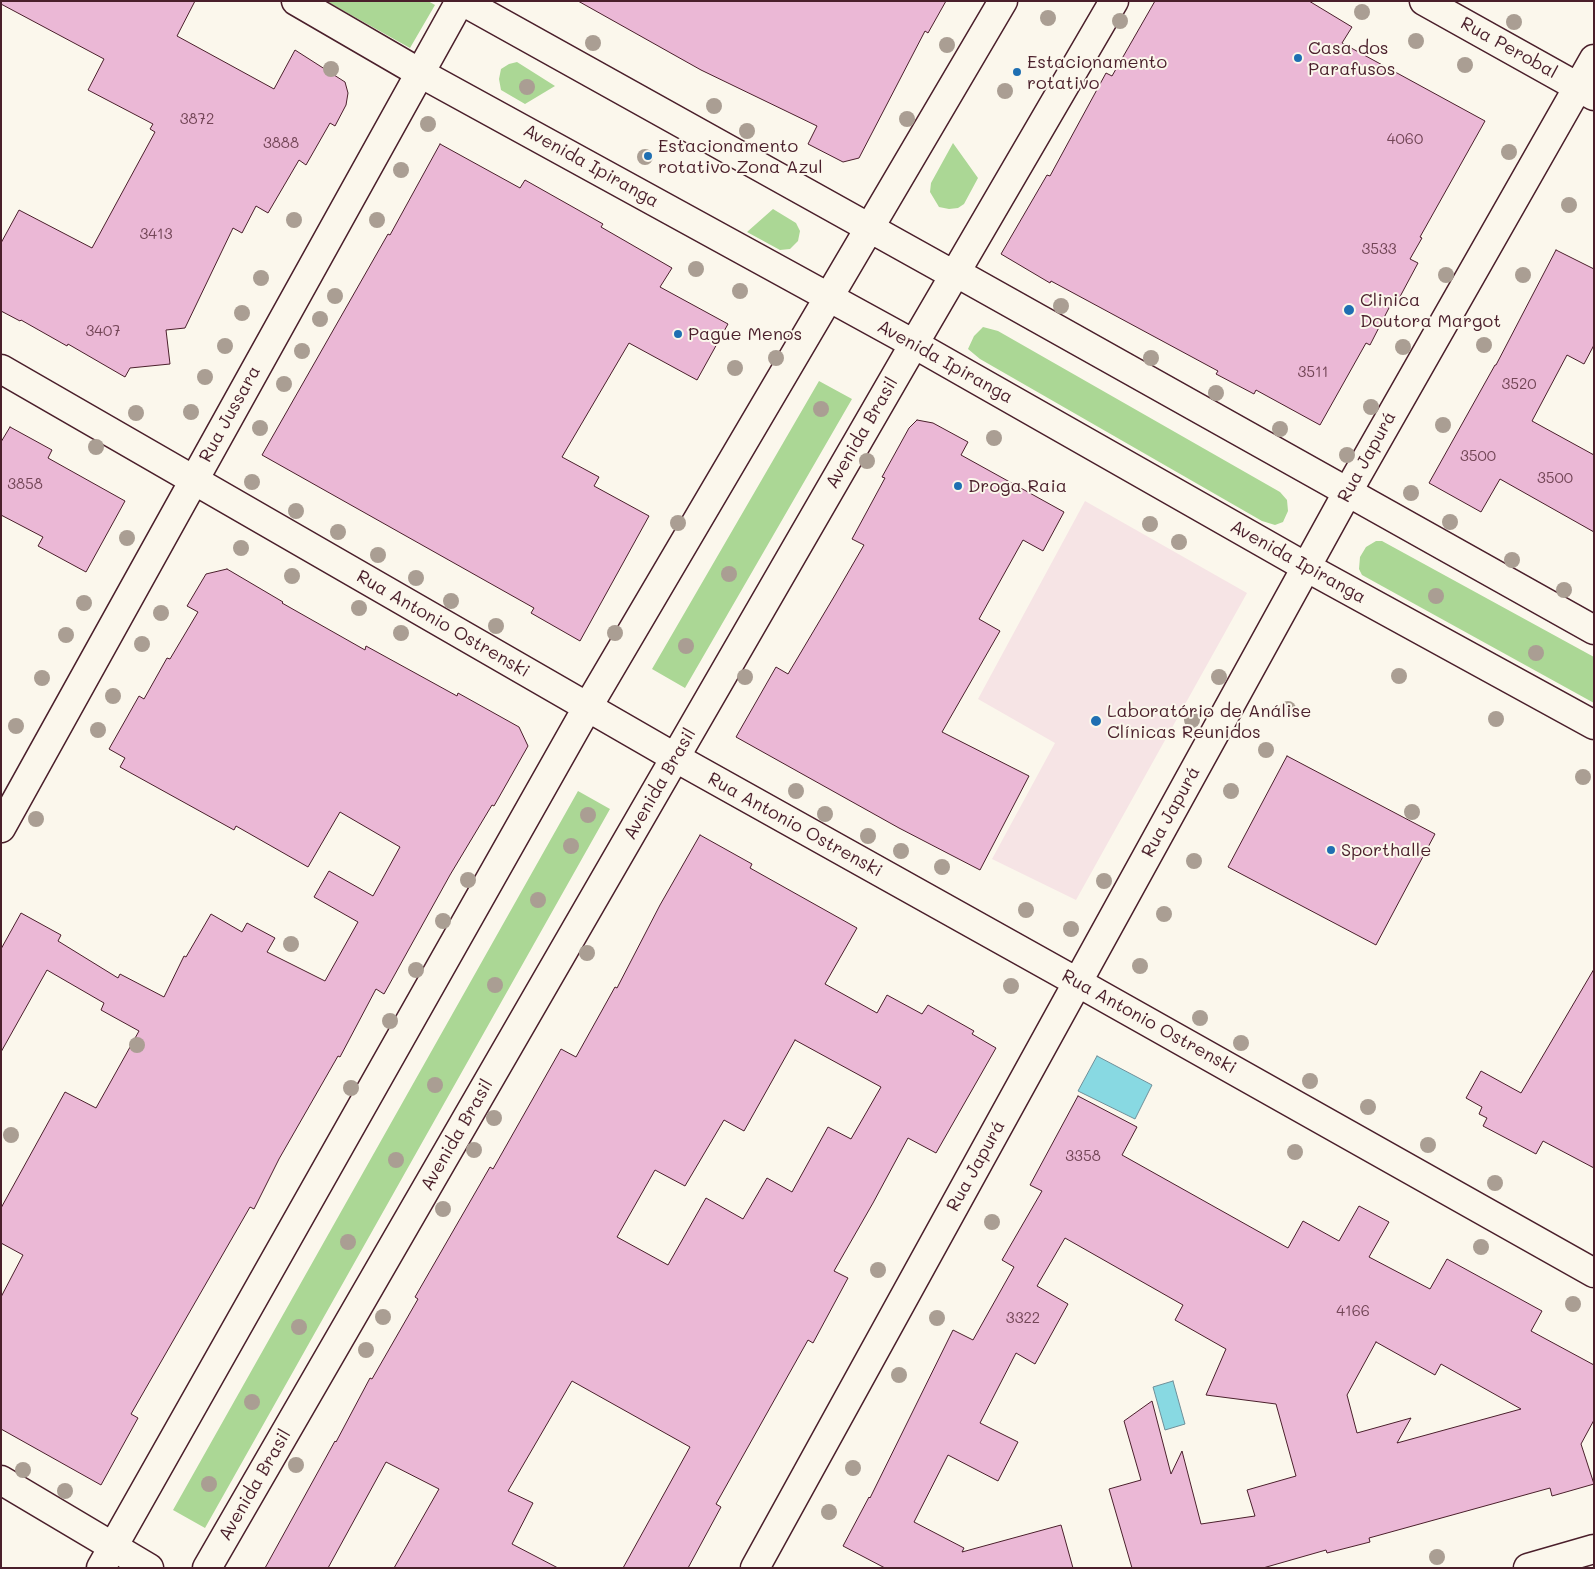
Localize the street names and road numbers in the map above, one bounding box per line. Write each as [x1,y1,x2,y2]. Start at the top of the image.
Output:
street label: Rua Perobal [1457,13,1561,83]
street label: Avenida Ipiranga [519,120,663,212]
street label: Avenida Ipiranga [873,316,1017,408]
street label: Rua Jussara [195,362,265,466]
street label: Avenida Brasil [821,373,903,493]
street label: Rua Japurá [1333,408,1401,506]
street label: Avenida Ipiranga [1226,516,1370,608]
street label: Rua Antonio Ostrenski [353,566,533,682]
street label: Avenida Brasil [619,724,701,844]
street label: Rua Japurá [1137,763,1205,861]
street label: Rua Antonio Ostrenski [704,768,886,882]
street label: Rua Antonio Ostrenski [1058,965,1240,1079]
street label: Avenida Brasil [416,1075,498,1195]
street label: Rua Japurá [942,1117,1010,1215]
street label: Avenida Brasil [214,1425,296,1545]

